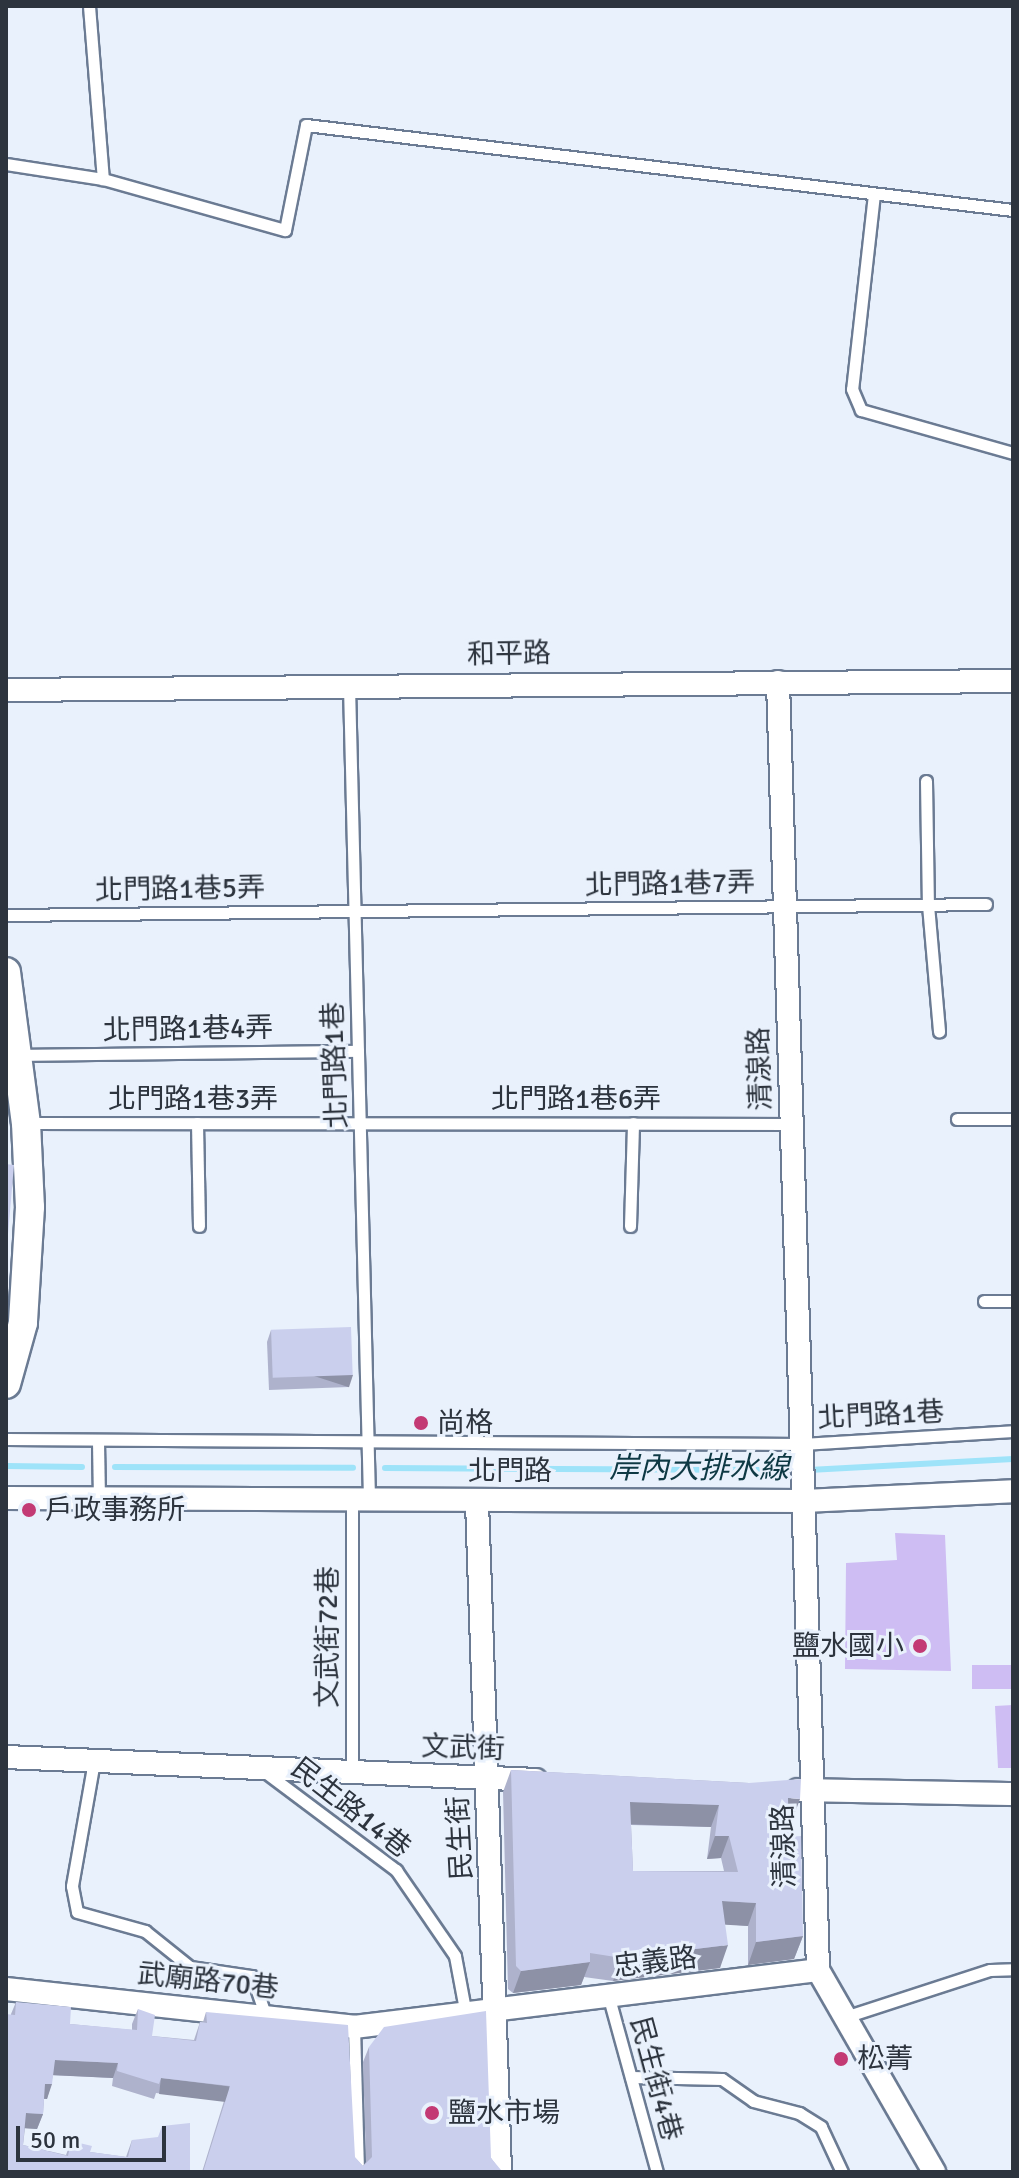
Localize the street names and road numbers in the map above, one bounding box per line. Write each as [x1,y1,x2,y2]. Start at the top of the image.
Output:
street label: 和平路 [467,636,551,672]
street label: 北門路1巷7弄 [585,866,755,902]
street label: 北門路1巷5弄 [95,871,265,907]
street label: 北門路1巷 [316,1001,354,1129]
street label: 北門路1巷4弄 [103,1011,273,1047]
street label: 清湶路 [742,1026,778,1112]
street label: 北門路1巷3弄 [108,1082,278,1116]
street label: 北門路1巷6弄 [491,1082,661,1116]
street label: 北門路1巷 [817,1395,945,1435]
street label: 北門路 [468,1454,552,1488]
street label: 文武街72巷 [311,1566,345,1708]
street label: 文武街 [420,1730,506,1766]
street label: 民生路14巷 [285,1751,417,1865]
street label: 民生街 [441,1795,479,1881]
street label: 清湶路 [766,1803,802,1889]
street label: 忠義路 [611,1940,699,1984]
street label: 武廟路70巷 [136,1957,280,2005]
street label: 民生街4巷 [623,2013,689,2145]

